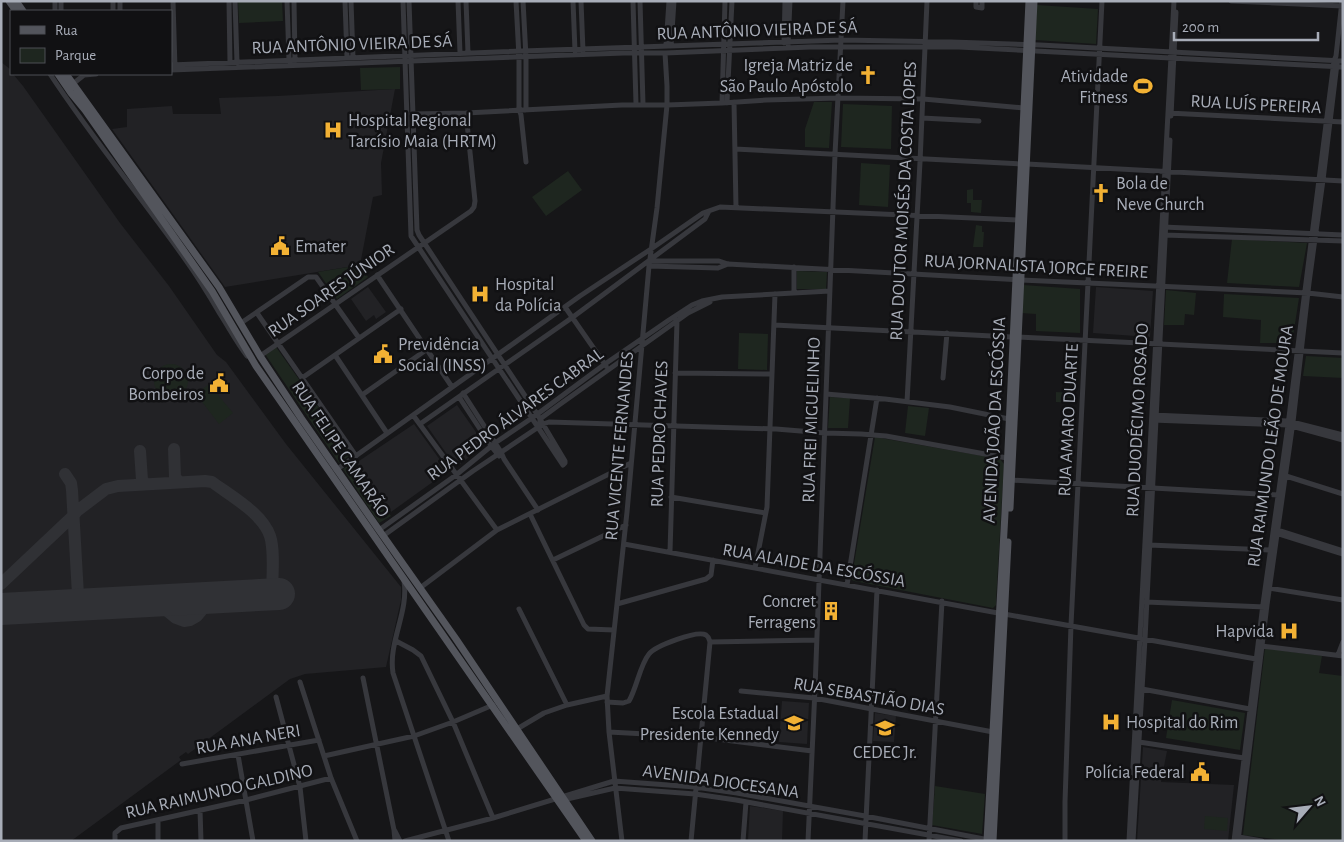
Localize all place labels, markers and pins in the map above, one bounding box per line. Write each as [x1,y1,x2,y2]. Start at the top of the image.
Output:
place label: Igreja Matriz de São Paulo Apóstolo [720,57,853,96]
church icon: Igreja Matriz de São Paulo Apóstolo [857,64,879,86]
place label: Atividade Fitness [1061,68,1128,107]
sports icon: Atividade Fitness [1132,75,1154,97]
place label: Hospital Regional Tarcísio Maia (HRTM) [348,112,497,151]
hospital icon: Hospital Regional Tarcísio Maia (HRTM) [322,119,344,141]
place label: Bola de Neve Church [1116,175,1205,214]
church icon: Bola de Neve Church [1090,182,1112,204]
public building icon: Emater [269,235,291,257]
place label: Emater [295,238,346,256]
place label: Hospital da Polícia [495,276,561,315]
hospital icon: Hospital da Polícia [469,283,491,305]
place label: Previdência Social (INSS) [398,336,487,375]
public building icon: Previdência Social (INSS) [372,343,394,365]
place label: Corpo de Bombeiros [128,365,204,404]
public building icon: Corpo de Bombeiros [208,372,230,394]
place label: Concret Ferragens [748,593,816,632]
building icon: Concret Ferragens [820,600,842,622]
hospital icon: Hapvida [1278,620,1300,642]
place label: Hapvida [1215,623,1274,641]
place label: Escola Estadual Presidente Kennedy [640,705,779,744]
hospital icon: Hospital do Rim [1100,711,1122,733]
school or university icon: Escola Estadual Presidente Kennedy [783,712,805,734]
place label: Hospital do Rim [1126,714,1238,732]
school or university icon: CEDEC Jr. [874,717,896,739]
place label: CEDEC Jr. [853,744,917,762]
public building icon: Polícia Federal [1189,761,1211,783]
place label: Polícia Federal [1085,764,1185,782]

